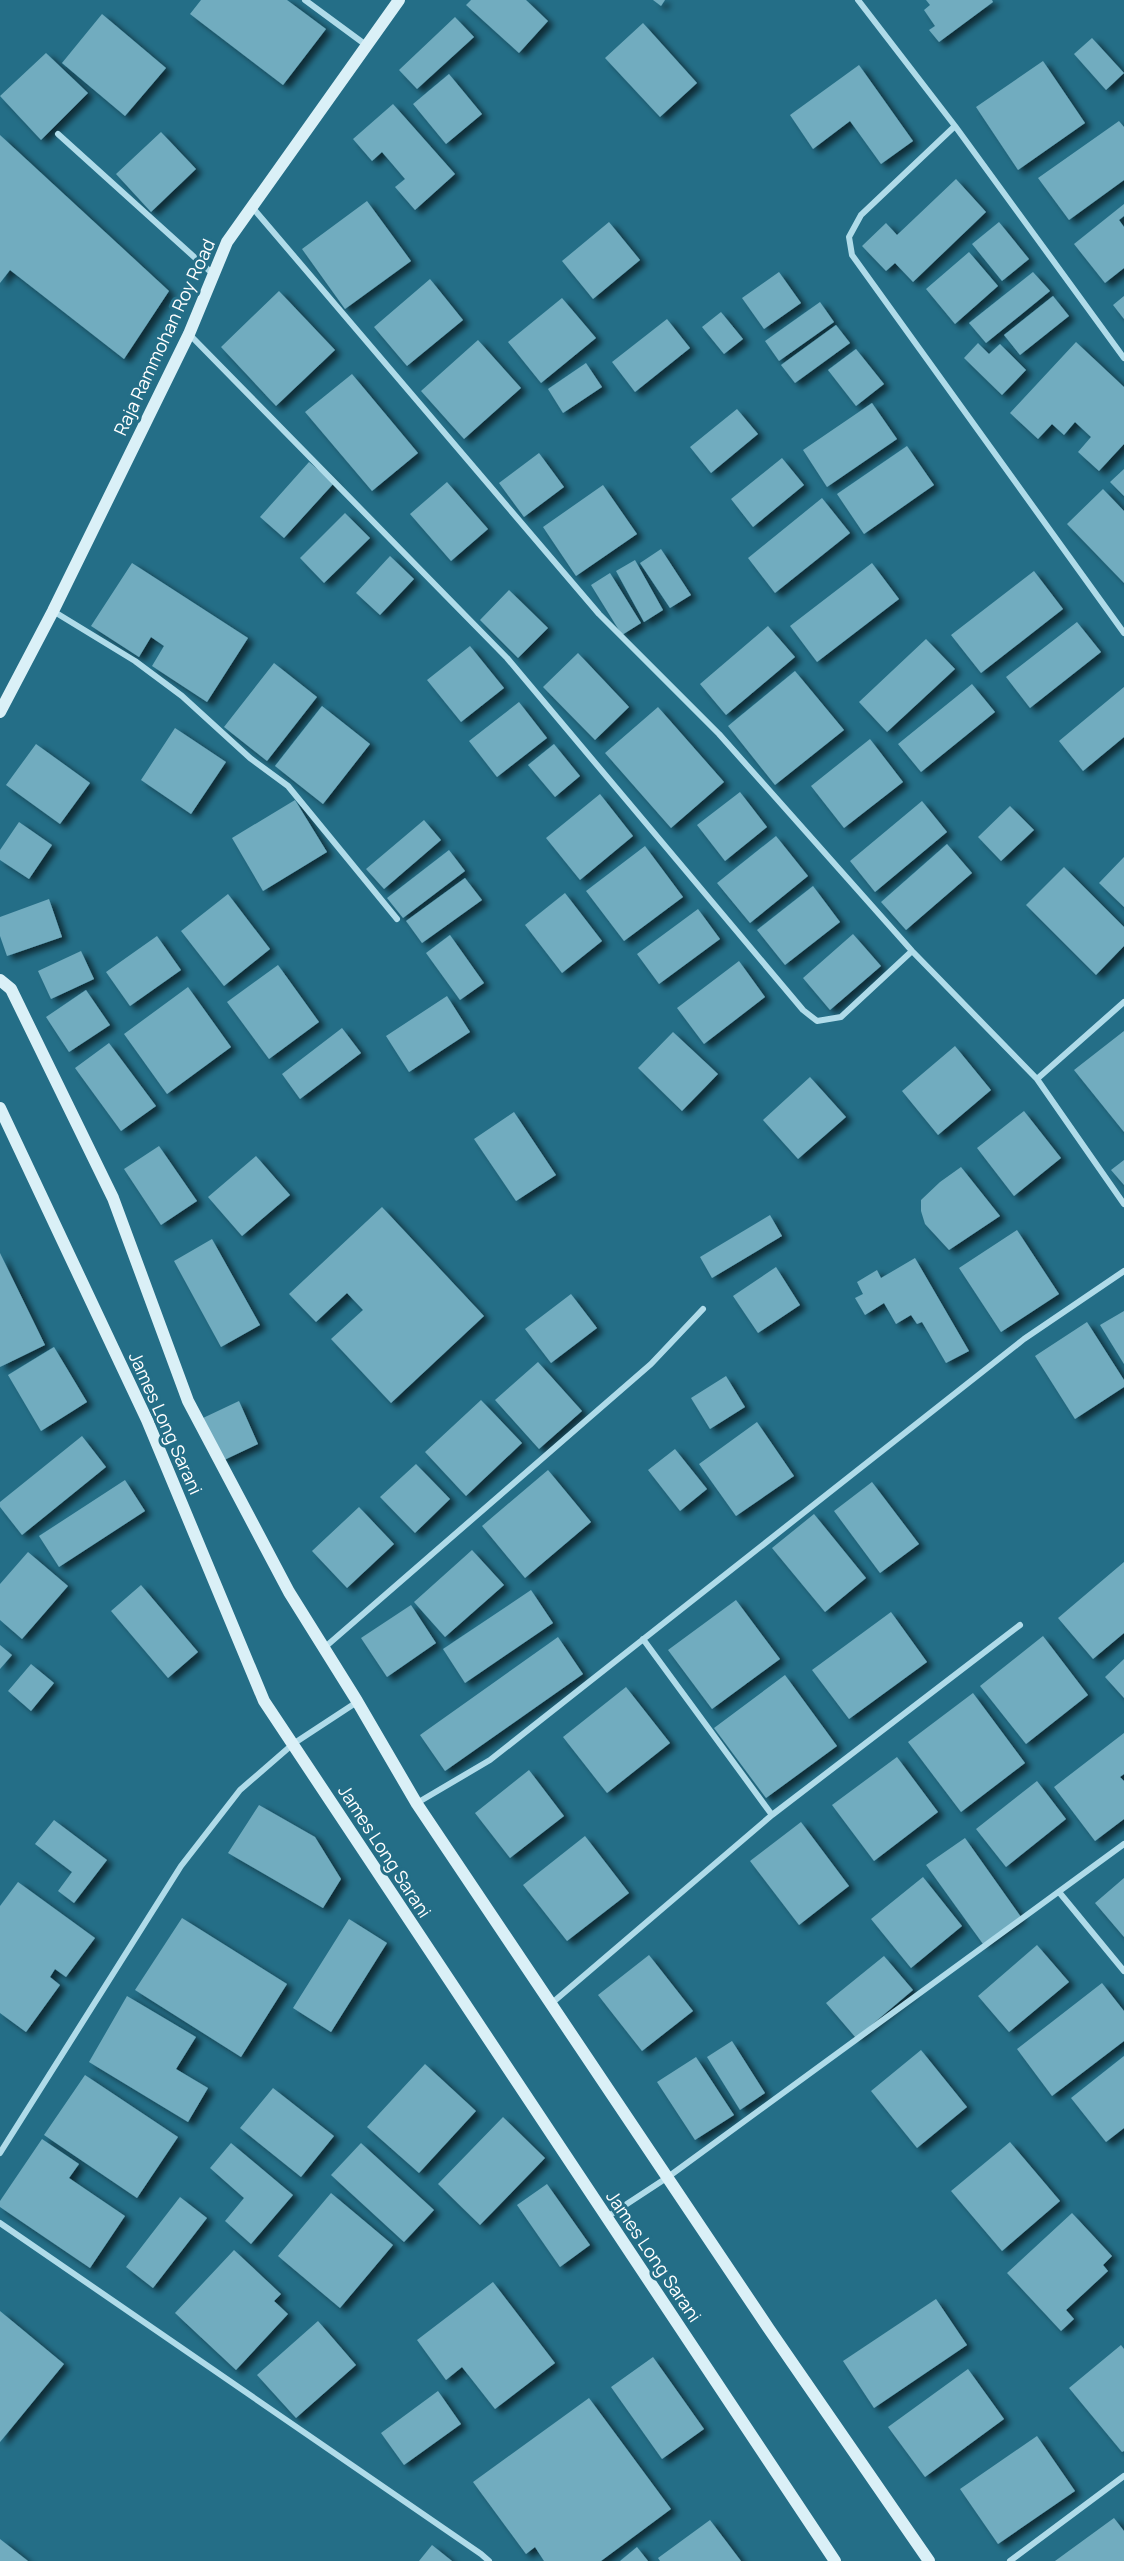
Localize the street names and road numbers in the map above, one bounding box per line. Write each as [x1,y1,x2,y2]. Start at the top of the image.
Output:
street label: Raja Rammohan Roy Road [108,235,220,439]
street label: James Long Sarani [124,1348,208,1498]
street label: James Long Sarani [333,1780,437,1922]
street label: James Long Sarani [601,2185,707,2327]

